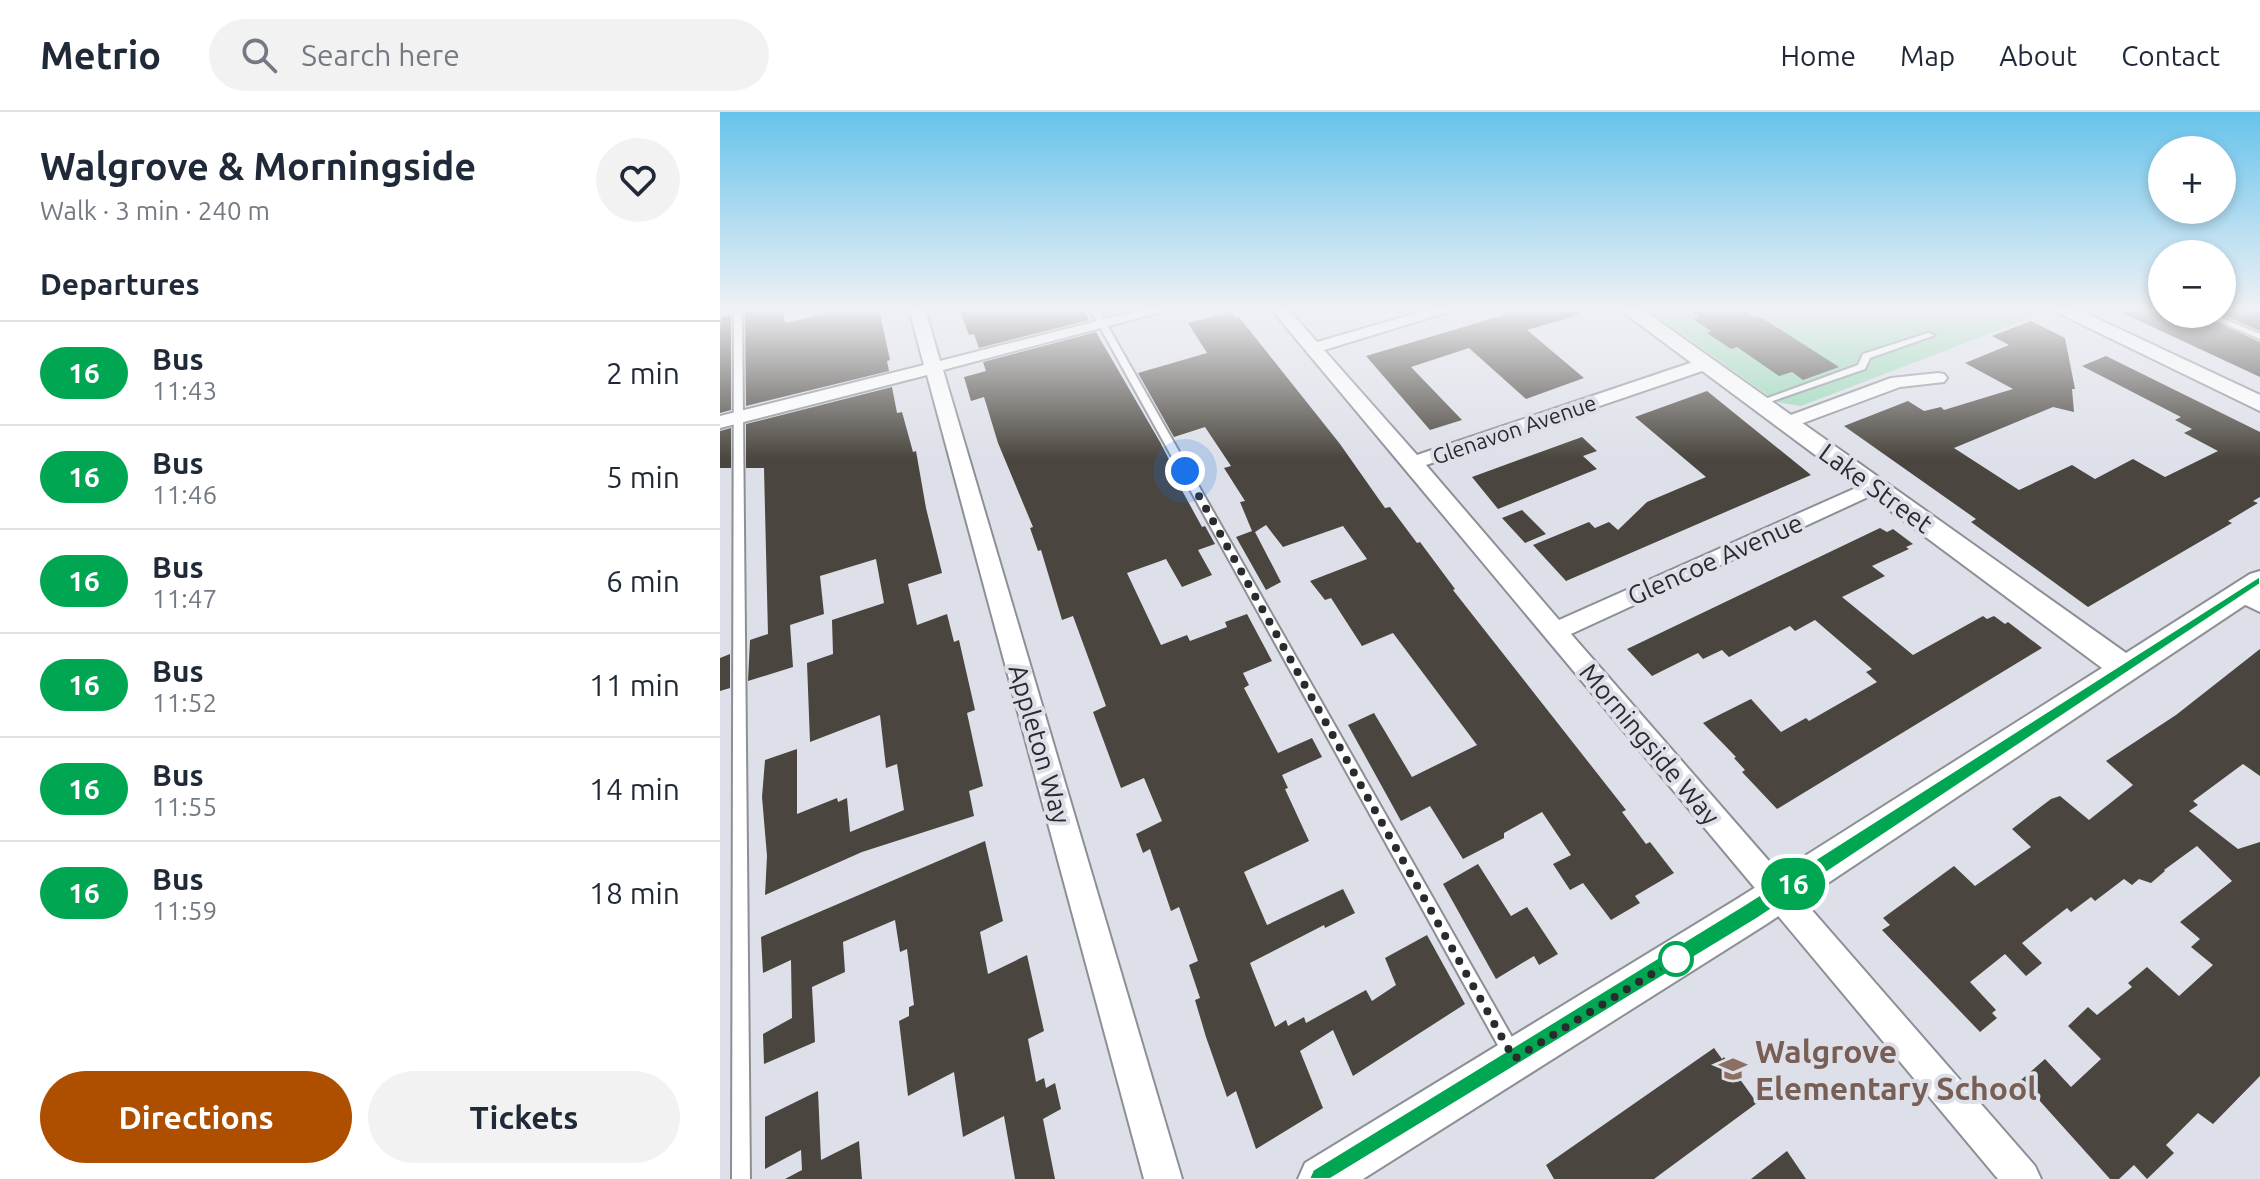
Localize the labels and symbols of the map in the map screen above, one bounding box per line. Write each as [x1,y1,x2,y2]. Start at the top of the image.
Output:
street label: Glenavon Avenue [1429,389,1599,469]
street label: Lake Street [1814,437,1938,539]
your location [1165,451,1205,491]
street label: Glencoe Avenue [1623,507,1807,611]
street label: Morningside Way [1574,658,1726,830]
street label: Appleton Way [1003,661,1077,827]
line badge: 16 [1757,858,1829,910]
unlabelled marker [1659,942,1693,976]
place label: Walgrove Elementary School [1755,1033,2037,1106]
school or university icon: Walgrove Elementary School [1718,1054,1748,1084]

